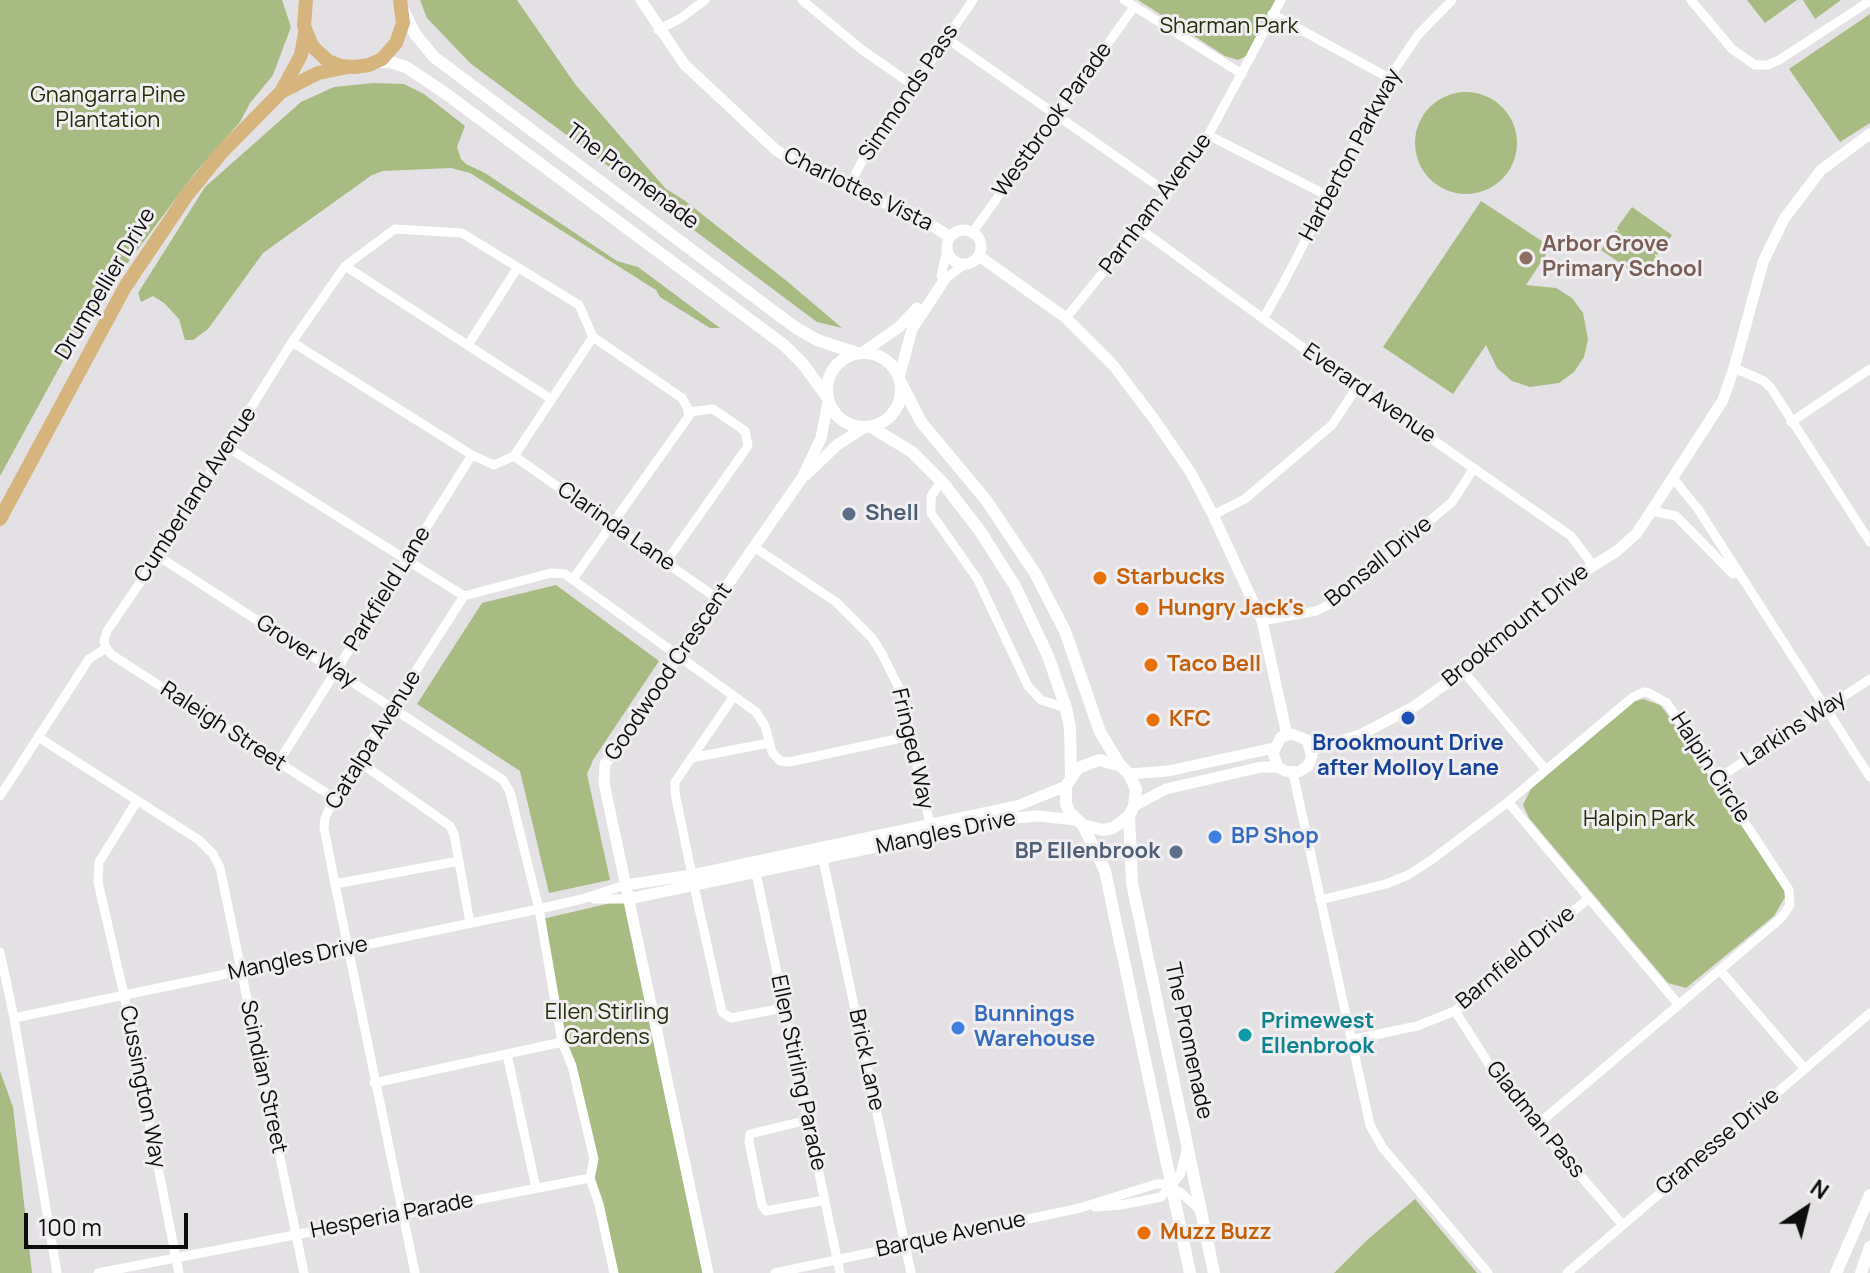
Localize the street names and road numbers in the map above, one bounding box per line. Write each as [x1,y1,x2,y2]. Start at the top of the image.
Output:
street label: Simmonds Pass [854,20,964,166]
street label: Westbrook Parade [988,37,1118,203]
street label: Harberton Parkway [1294,64,1408,246]
street label: The Promenade [560,118,704,236]
street label: Parnham Avenue [1094,128,1218,280]
street label: Charlottes Vista [779,142,937,238]
street label: Drumpellier Drive [50,203,162,365]
street label: Everard Avenue [1297,338,1441,450]
street label: Cumberland Avenue [129,402,263,588]
street label: Clarinda Lane [552,477,680,577]
street label: Bonsall Drive [1320,511,1438,613]
street label: Parkfield Lane [339,522,437,656]
street label: Brookmount Drive [1438,559,1594,693]
street label: Goodwood Crescent [600,578,738,766]
street label: Grover Way [251,610,361,694]
street label: Catalpa Avenue [321,666,427,814]
street label: Raleigh Street [155,677,291,777]
street label: Larkins Way [1737,685,1851,773]
street label: Fringed Way [885,686,939,812]
street label: Halpin Circle [1664,708,1756,828]
street label: Mangles Drive [874,805,1018,861]
street label: Barnfield Drive [1451,901,1581,1015]
street label: Mangles Drive [226,931,370,987]
street label: The Promenade [1158,960,1218,1122]
street label: Ellen Stirling Parade [764,973,832,1173]
street label: Scindian Street [234,998,292,1156]
street label: Cussington Way [113,1004,171,1170]
street label: Brick Lane [842,1007,890,1113]
street label: Gladman Pass [1480,1056,1590,1184]
street label: Granesse Drive [1651,1083,1785,1201]
street label: Hesperia Parade [308,1187,476,1245]
street label: Barque Avenue [874,1206,1028,1264]

